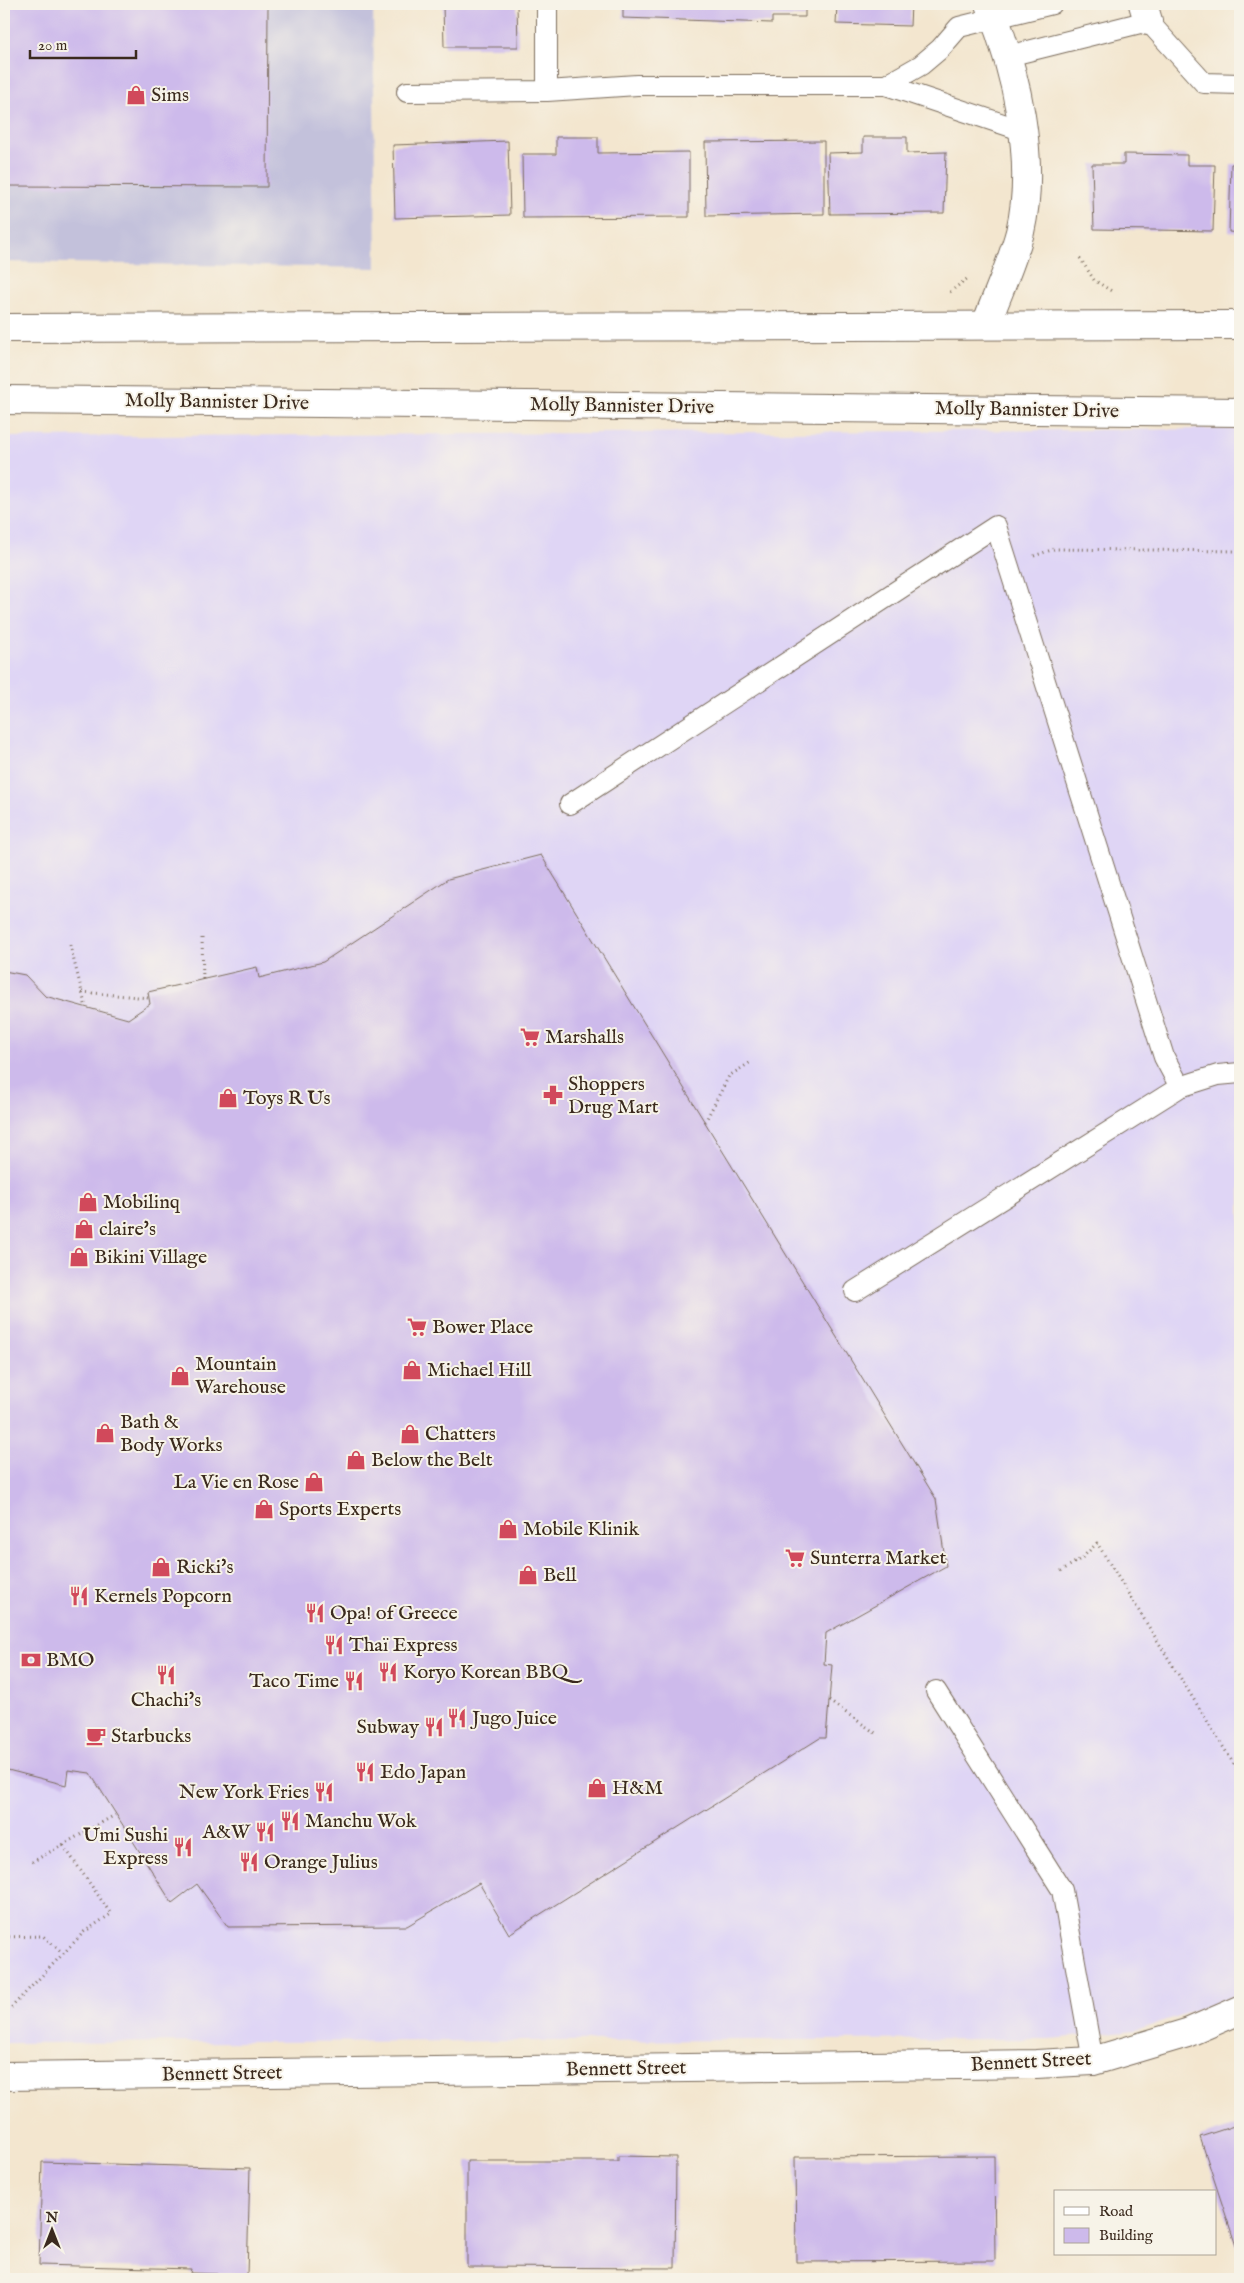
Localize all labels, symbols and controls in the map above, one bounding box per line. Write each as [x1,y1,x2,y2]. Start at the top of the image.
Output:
scale bar [30,28,136,60]
text: 20 m [38,36,68,55]
place label: Sims [151,83,189,108]
shop icon: Sims [125,84,147,106]
street label: Molly Bannister Drive [125,388,309,416]
street label: Molly Bannister Drive [530,392,714,420]
street label: Molly Bannister Drive [935,396,1119,424]
place label: Marshalls [545,1025,624,1050]
supermarket icon: Marshalls [519,1026,541,1048]
place label: Shoppers Drug Mart [568,1072,659,1120]
pharmacy icon: Shoppers Drug Mart [542,1084,564,1106]
place label: Toys R Us [243,1086,331,1111]
shop icon: Toys R Us [217,1087,239,1109]
place label: Mobilinq [103,1190,181,1215]
shop icon: Mobilinq [77,1191,99,1213]
place label: claire's [99,1217,156,1242]
shop icon: claire's [73,1218,95,1240]
place label: Bikini Village [94,1245,207,1270]
shop icon: Bikini Village [68,1246,90,1268]
place label: Bower Place [432,1315,533,1340]
supermarket icon: Bower Place [406,1316,428,1338]
place label: Mountain Warehouse [195,1352,286,1400]
place label: Michael Hill [427,1358,532,1383]
shop icon: Michael Hill [401,1359,423,1381]
shop icon: Mountain Warehouse [169,1365,191,1387]
place label: Bath & Body Works [120,1410,223,1458]
shop icon: Bath & Body Works [94,1422,116,1444]
place label: Chatters [425,1422,496,1447]
shop icon: Chatters [399,1423,421,1445]
place label: Below the Belt [371,1448,493,1473]
shop icon: Below the Belt [345,1449,367,1471]
place label: La Vie en Rose [174,1470,299,1495]
shop icon: La Vie en Rose [303,1471,325,1493]
place label: Sports Experts [279,1497,401,1522]
shop icon: Sports Experts [253,1498,275,1520]
place label: Mobile Klinik [523,1517,640,1542]
shop icon: Mobile Klinik [497,1518,519,1540]
place label: Sunterra Market [810,1546,946,1571]
supermarket icon: Sunterra Market [784,1547,806,1569]
place label: Ricki's [176,1555,233,1580]
shop icon: Ricki's [150,1556,172,1578]
place label: Bell [543,1563,577,1588]
shop icon: Bell [517,1564,539,1586]
place label: Kernels Popcorn [94,1584,232,1609]
restaurant icon: Kernels Popcorn [68,1585,90,1607]
place label: Opa! of Greece [330,1601,458,1626]
restaurant icon: Opa! of Greece [304,1602,326,1624]
place label: Thaï Express [349,1633,458,1658]
restaurant icon: Thaï Express [323,1634,345,1656]
place label: BMO [46,1648,94,1673]
bank icon: BMO [20,1649,42,1671]
place label: Koryo Korean BBQ [403,1660,583,1685]
restaurant icon: Koryo Korean BBQ [377,1661,399,1683]
restaurant icon: Chachi's [155,1664,177,1686]
place label: Taco Time [249,1669,339,1694]
restaurant icon: Taco Time [343,1670,365,1692]
place label: Chachi's [131,1688,201,1713]
place label: Jugo Juice [470,1706,557,1731]
restaurant icon: Jugo Juice [446,1707,468,1729]
place label: Subway [357,1715,419,1740]
restaurant icon: Subway [423,1716,445,1738]
place label: Starbucks [111,1724,191,1749]
cafe icon: Starbucks [85,1725,107,1747]
place label: Edo Japan [380,1760,466,1785]
restaurant icon: Edo Japan [354,1761,376,1783]
place label: H&M [612,1776,663,1801]
shop icon: H&M [586,1777,608,1799]
place label: New York Fries [179,1780,309,1805]
restaurant icon: New York Fries [313,1781,335,1803]
place label: Manchu Wok [305,1809,417,1834]
restaurant icon: Manchu Wok [279,1810,301,1832]
place label: A&W [201,1820,251,1845]
restaurant icon: A&W [254,1821,276,1843]
place label: Umi Sushi Express [83,1823,168,1871]
restaurant icon: Umi Sushi Express [172,1836,194,1858]
place label: Orange Julius [264,1850,378,1875]
restaurant icon: Orange Julius [238,1851,260,1873]
street label: Bennett Street [970,2046,1092,2078]
street label: Bennett Street [565,2055,687,2083]
street label: Bennett Street [161,2060,283,2088]
legend [1054,2190,1216,2256]
text: Road [1099,2202,1134,2221]
north arrow [28,2206,78,2256]
text: N [45,2209,58,2227]
text: Building [1099,2226,1154,2245]

